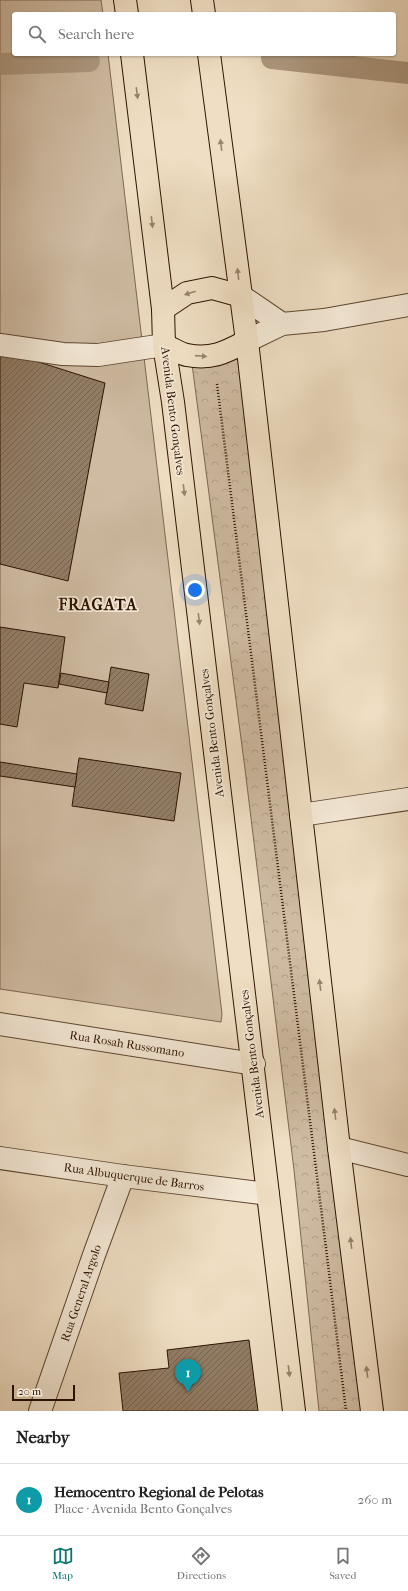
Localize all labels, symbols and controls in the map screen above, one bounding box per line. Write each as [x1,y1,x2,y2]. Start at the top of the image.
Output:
search box [12,12,396,56]
icon: search [26,23,48,45]
text: Search here [58,25,134,43]
one-way arrow [134,87,140,99]
one-way arrow [218,139,224,151]
one-way arrow [149,216,155,228]
one-way arrow [235,268,241,280]
one-way arrow [184,291,196,297]
street label: Avenida Bento Gonçalves [157,345,188,477]
one-way arrow [195,353,207,360]
one-way arrow [180,484,187,496]
your location [185,580,205,600]
district label: FRAGATA [57,595,138,614]
one-way arrow [195,613,202,625]
street label: Avenida Bento Gonçalves [197,667,228,799]
one-way arrow [317,979,323,991]
street label: Avenida Bento Gonçalves [237,988,268,1120]
street label: Rua Rosah Russomano [69,1028,185,1060]
one-way arrow [332,1108,338,1120]
street label: Rua Albuquerque de Barros [63,1160,206,1194]
one-way arrow [348,1237,355,1249]
street label: Rua General Argolo [58,1243,104,1343]
pin: 1 [175,1359,201,1392]
one-way arrow [286,1365,293,1377]
one-way arrow [364,1366,370,1378]
scale bar [12,1383,75,1402]
text: 20 m [18,1385,41,1398]
text: Nearby [16,1427,70,1447]
text: Hemocentro Regional de Pelotas [54,1483,264,1501]
text: 1 [27,1492,31,1507]
text: 260 m [358,1492,392,1507]
text: Place · Avenida Bento Gonçalves [54,1501,232,1516]
tab: Map [52,1545,74,1582]
tab: Directions [177,1545,226,1582]
tab: Saved [329,1545,356,1582]

